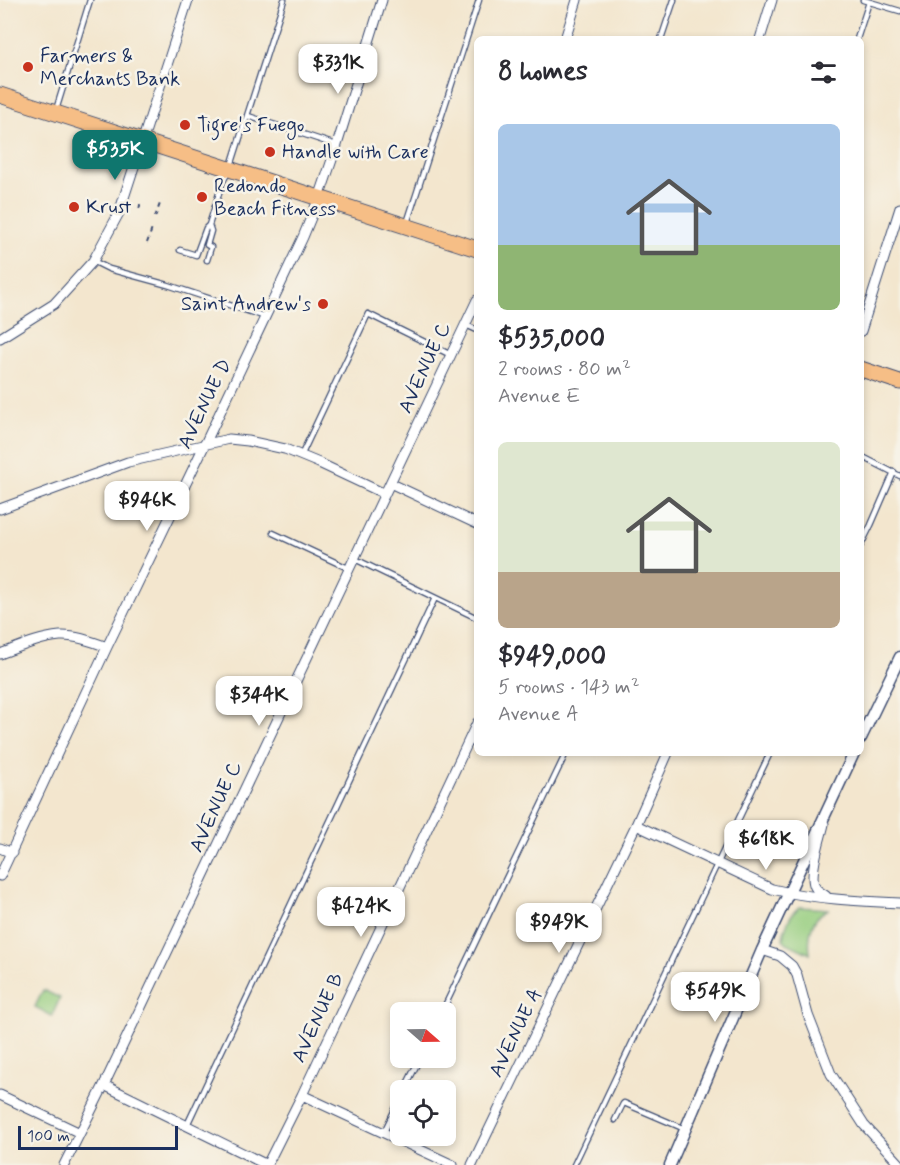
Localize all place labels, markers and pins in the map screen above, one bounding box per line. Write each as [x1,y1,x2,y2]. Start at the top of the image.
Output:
place label: Farmers & Merchants Bank [40,43,180,93]
pin: $331K [296,44,380,95]
marker: Farmers & Merchants Bank [21,60,35,74]
place label: Tigre's Fuego [197,112,304,141]
marker: Tigre's Fuego [178,118,192,132]
pin: $535K [73,130,157,181]
place label: Handle with Care [282,139,429,166]
marker: Handle with Care [263,145,277,159]
place label: Redondo Beach Fitness [214,173,336,223]
marker: Redondo Beach Fitness [195,190,209,204]
place label: Krust [86,194,131,221]
marker: Krust [67,200,81,214]
place label: Saint Andrew's [181,291,311,318]
marker: Saint Andrew's [316,297,330,311]
pin: $946K [105,481,189,532]
pin: $344K [217,676,301,727]
pin: $618K [724,820,808,871]
pin: $424K [319,887,403,938]
pin: $949K [517,903,601,954]
pin: $549K [673,972,757,1023]

